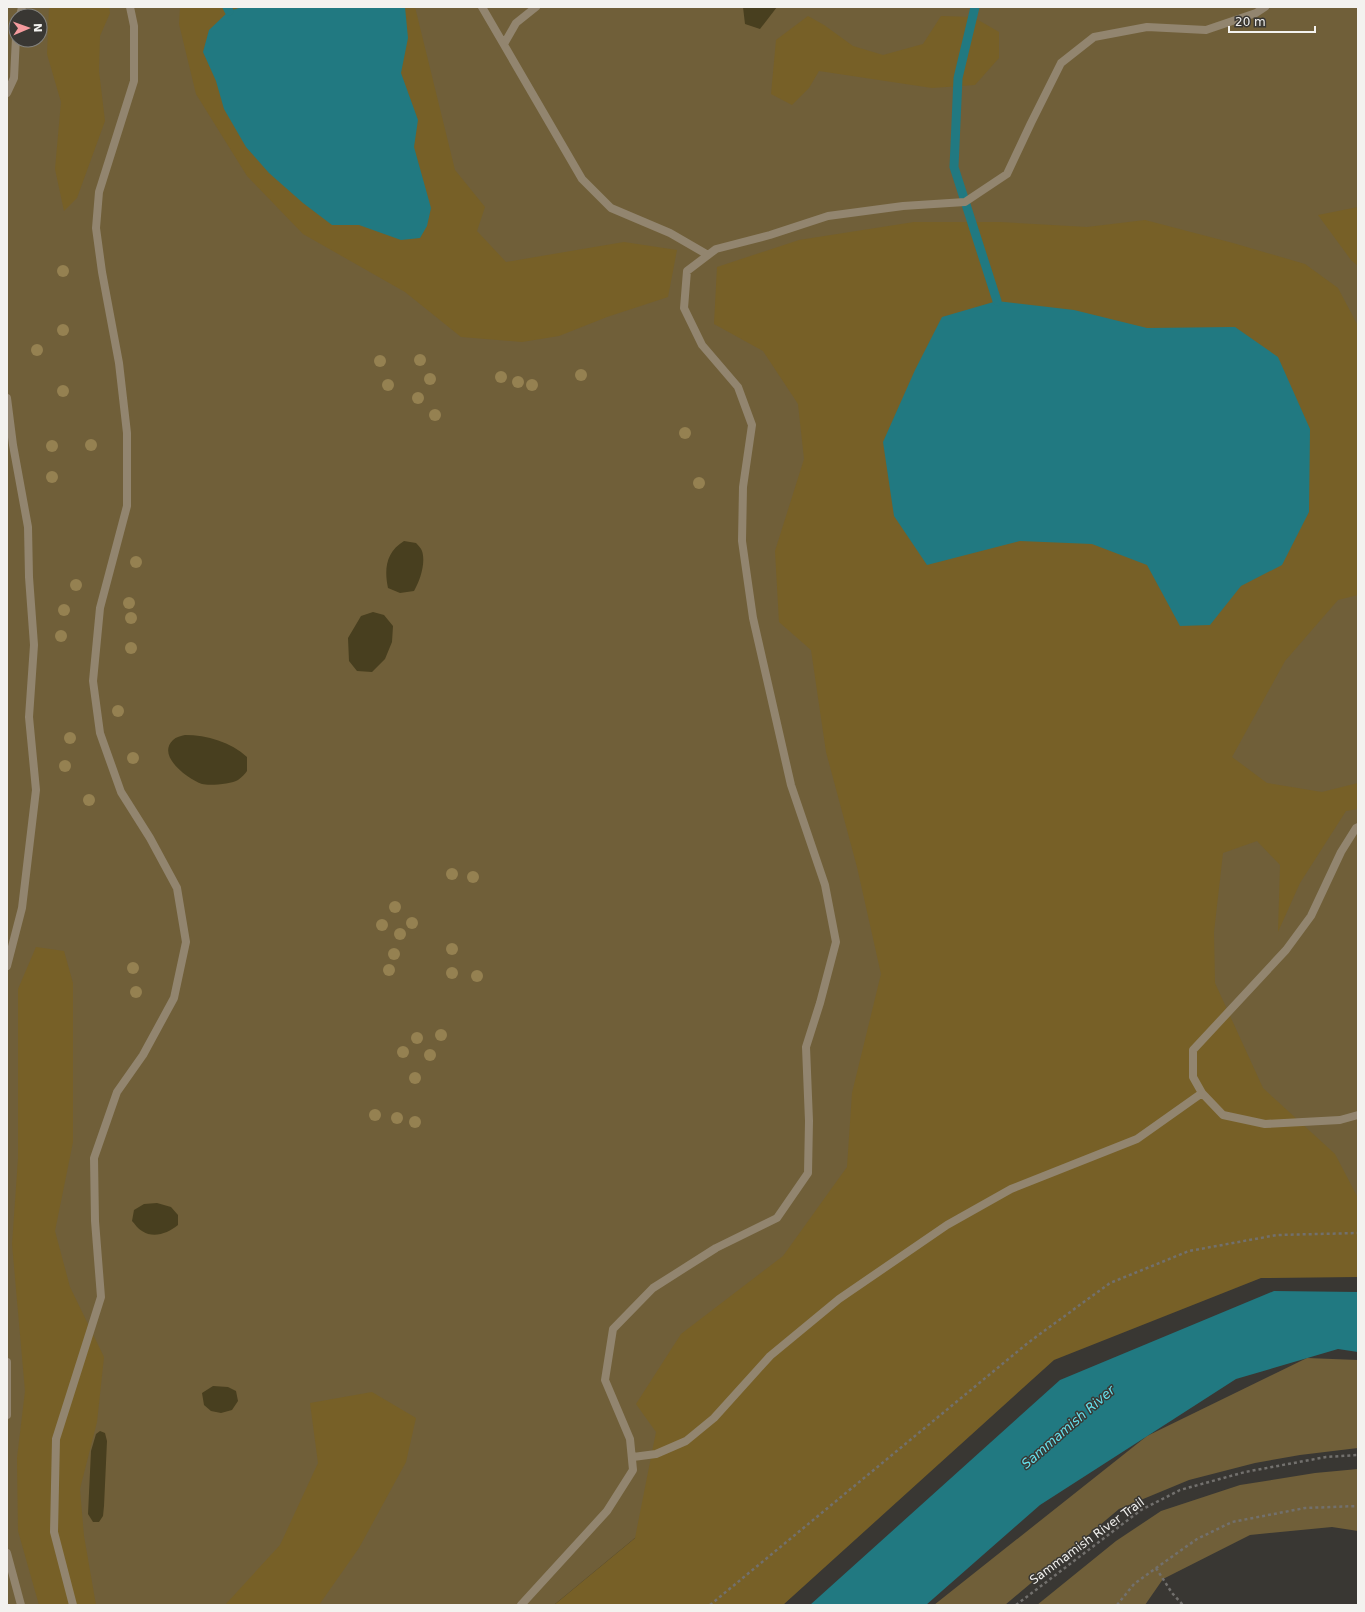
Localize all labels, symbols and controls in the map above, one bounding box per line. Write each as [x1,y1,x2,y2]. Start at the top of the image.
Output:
north arrow [8,8,48,48]
scale bar [1229,8,1315,34]
text: 20 m [1235,15,1266,29]
text: N [31,23,44,33]
water label: Sammamish River [1018,1381,1119,1472]
street label: Sammamish River Trail [1027,1495,1147,1587]

